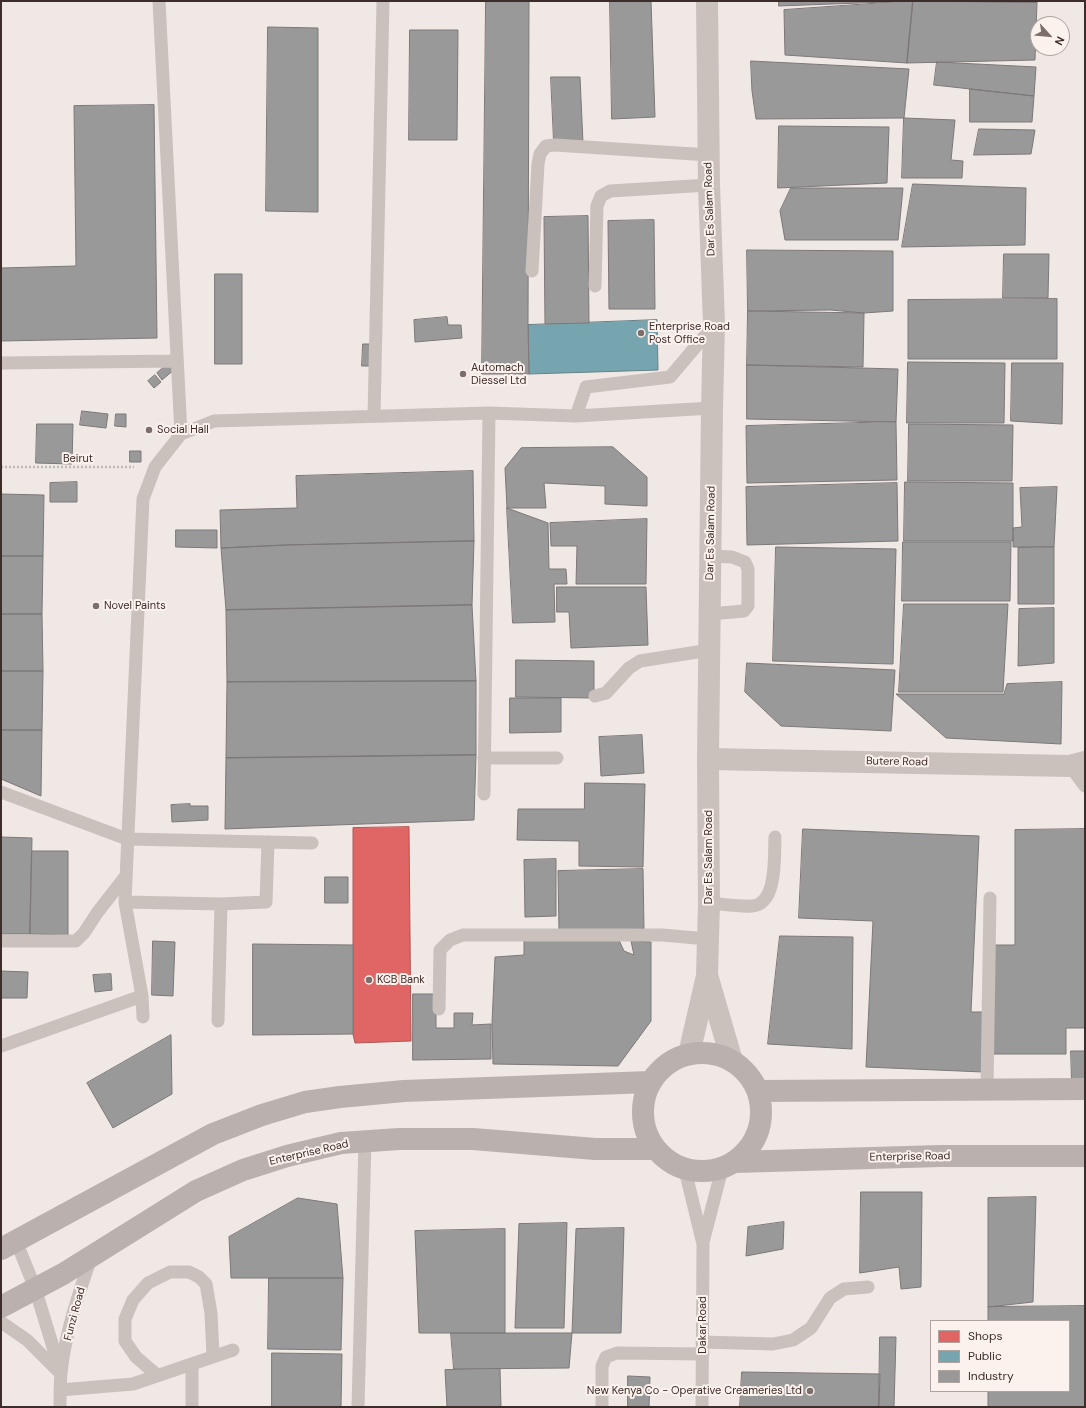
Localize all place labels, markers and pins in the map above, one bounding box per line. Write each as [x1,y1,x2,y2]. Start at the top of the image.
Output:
place label: Enterprise Road Post Office [649,320,730,346]
marker: Enterprise Road Post Office [636,328,646,338]
place label: Automach Diessel Ltd [471,361,526,387]
marker: Automach Diessel Ltd [458,369,468,379]
place label: Social Hall [157,423,209,437]
marker: Social Hall [144,425,154,435]
place label: Novel Paints [104,599,166,613]
marker: Novel Paints [91,601,101,611]
place label: KCB Bank [377,973,425,987]
marker: KCB Bank [364,975,374,985]
place label: New Kenya Co - Operative Creameries Ltd [587,1384,802,1398]
marker: New Kenya Co - Operative Creameries Ltd [805,1386,815,1396]

